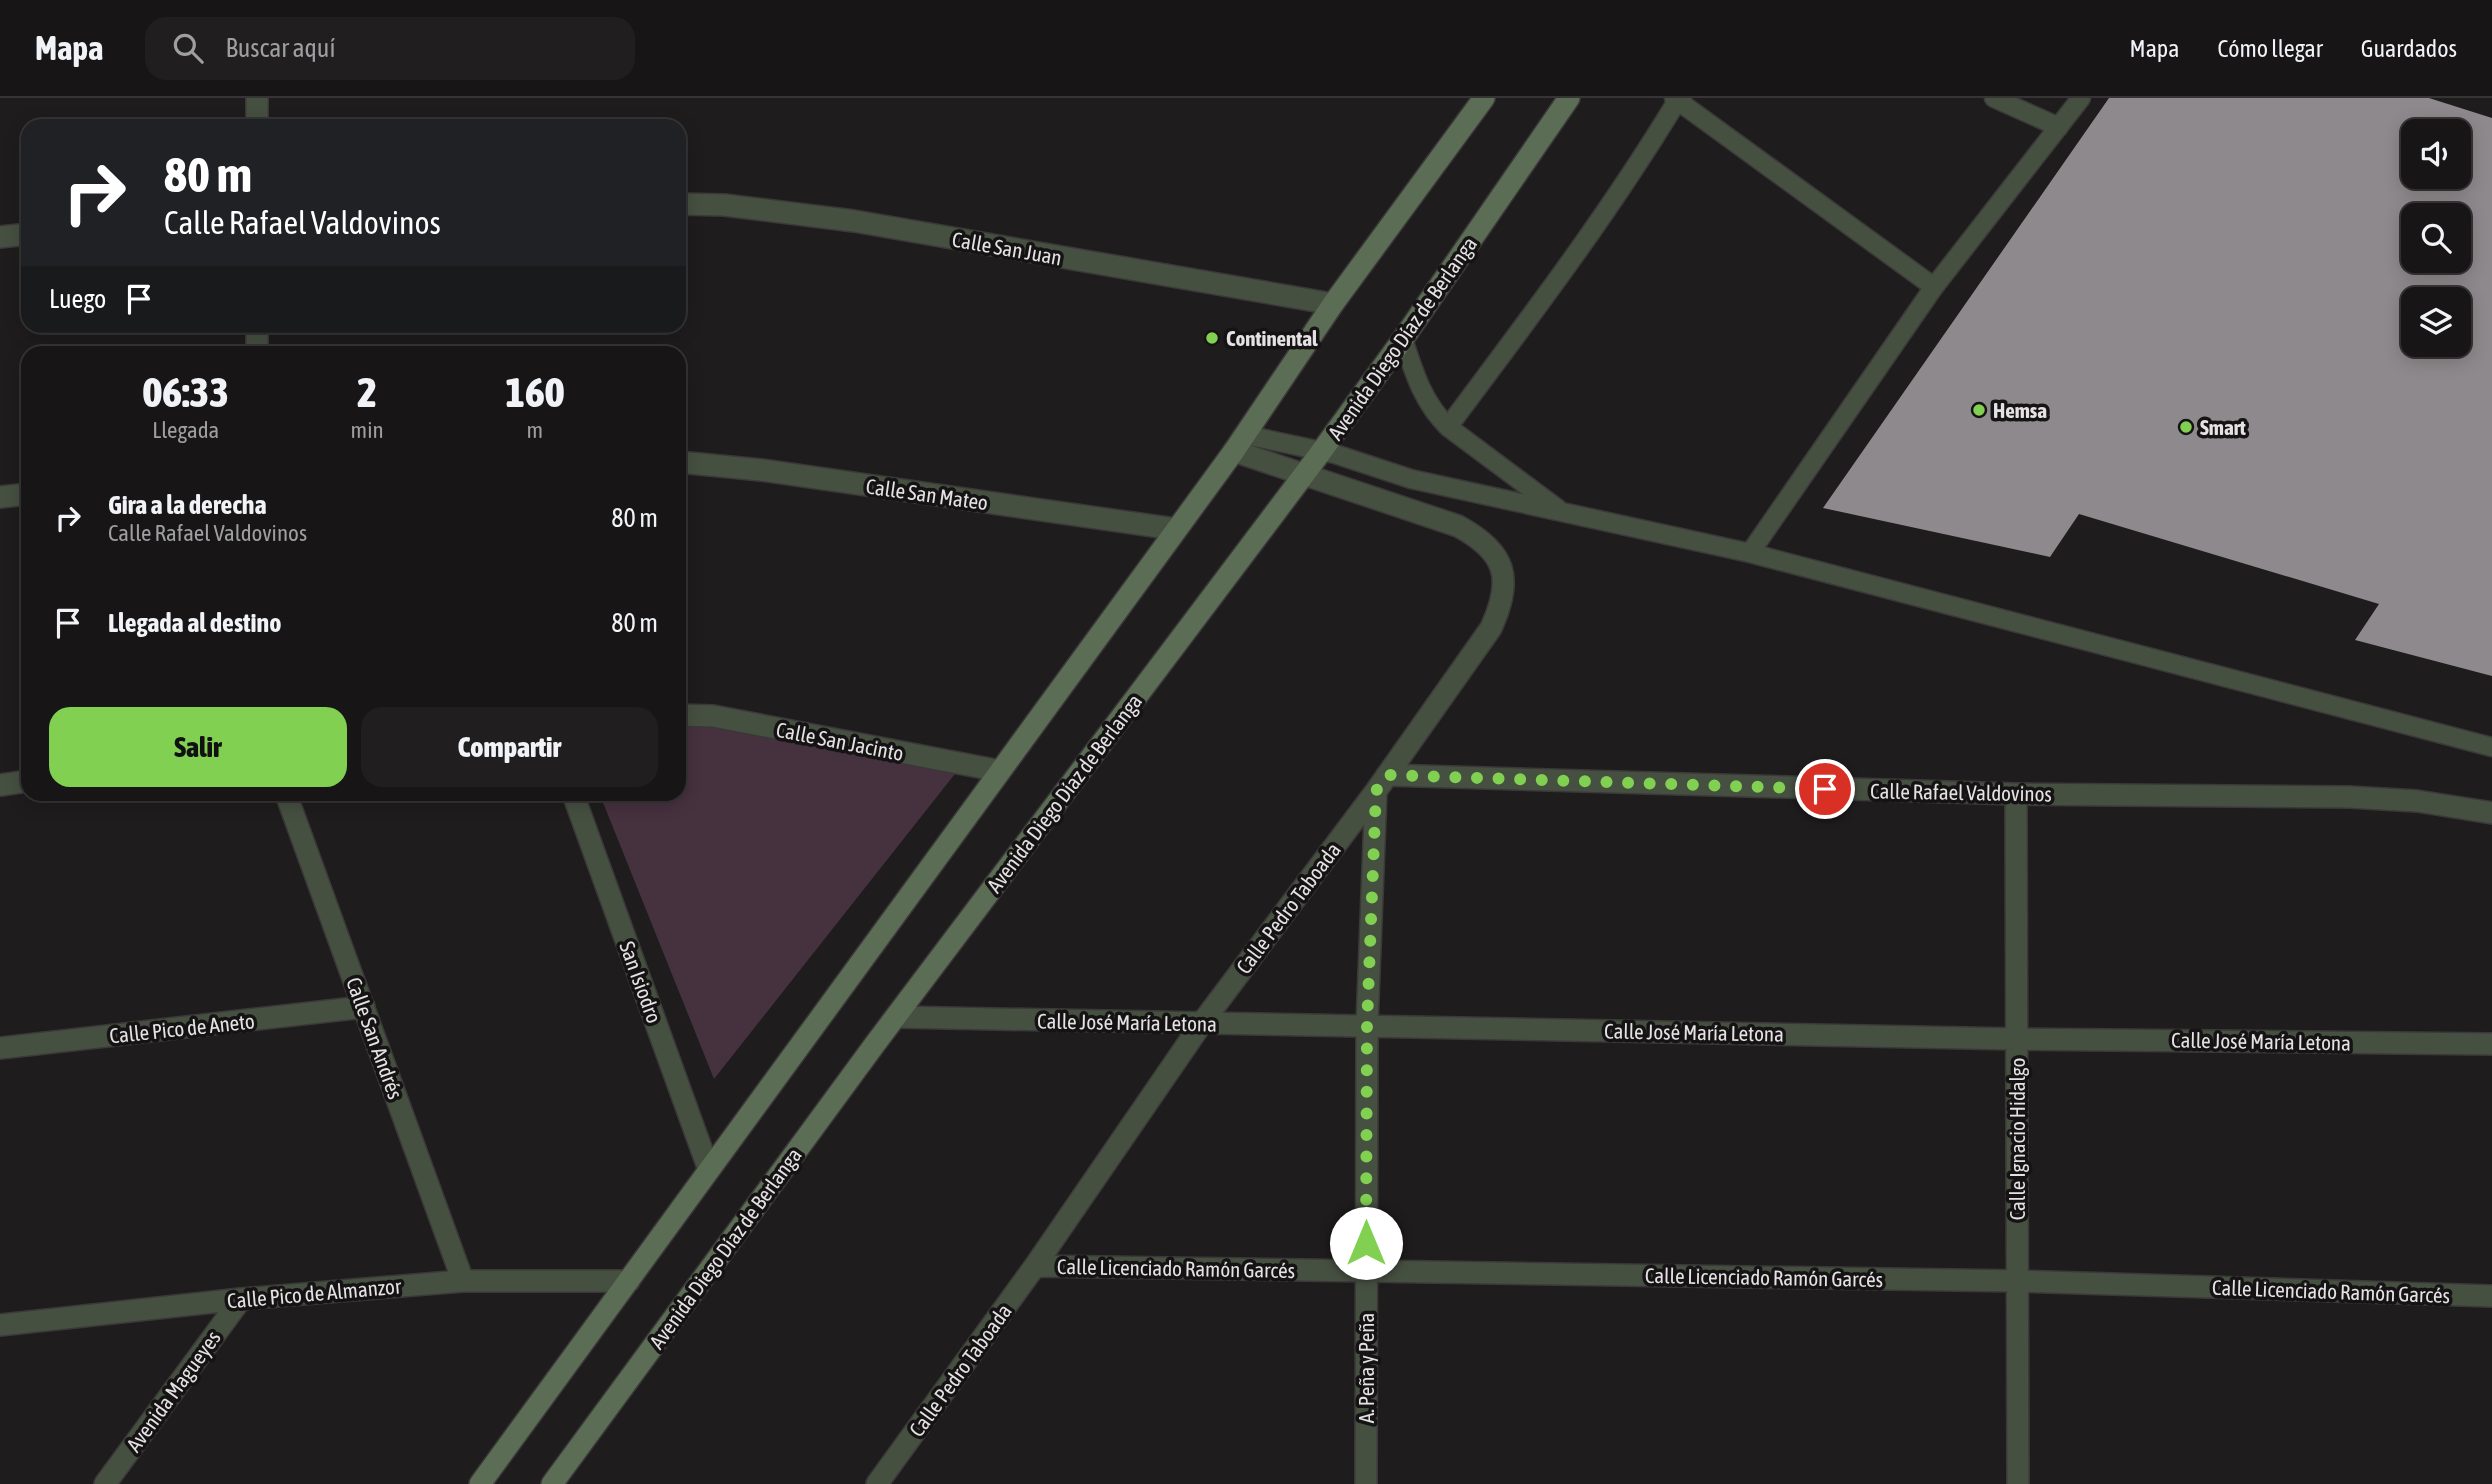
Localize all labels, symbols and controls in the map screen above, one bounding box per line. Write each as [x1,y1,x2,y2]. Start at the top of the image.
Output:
search box [145,17,635,80]
text: Mapa [35,29,103,67]
icon: search [169,29,207,67]
text: Buscar aquí [225,33,335,63]
text: Mapa [2130,35,2179,62]
text: Cómo llegar [2217,35,2323,62]
text: Guardados [2361,35,2457,62]
map controls [2401,119,2471,357]
button: sound [2401,119,2471,189]
text: 80 m [164,146,252,202]
icon: right [49,147,140,238]
button: search [2401,203,2471,273]
text: Calle Rafael Valdovinos [164,204,441,241]
street label: Calle San Juan [950,227,1064,269]
street label: Avenida Diego Díaz de Berlanga [1323,232,1481,444]
icon: arrive [120,280,158,318]
text: Luego [49,284,106,314]
button: layers [2401,287,2471,357]
place label: Continental [1226,326,1318,350]
marker: Continental [1204,330,1220,346]
text: 06:33 [143,368,229,416]
text: 2 [357,368,377,416]
text: 160 [505,368,564,416]
place label: Hemsa [1993,398,2047,422]
marker: Hemsa [1971,402,1987,418]
place label: Smart [2200,415,2246,439]
text: Llegada [152,417,219,443]
text: min [351,417,384,443]
text: m [527,417,543,443]
marker: Smart [2178,419,2194,435]
street label: Calle San Mateo [864,474,990,514]
text: Gira a la derecha [108,490,267,520]
icon: right [49,499,87,537]
text: 80 m [611,503,658,533]
text: Calle Rafael Valdovinos [108,520,307,546]
icon: arrive [49,604,87,642]
text: Llegada al destino [108,608,281,638]
text: 80 m [611,608,658,638]
street label: Avenida Diego Díaz de Berlanga [982,689,1146,897]
button: Salir [49,707,347,787]
button: Compartir [361,707,658,787]
street label: Calle San Jacinto [774,717,906,765]
pin [1795,759,1855,819]
icon: arrive [1806,770,1844,808]
street label: Calle Rafael Valdovinos [1870,778,2052,806]
street label: Calle Pedro Taboada [1231,838,1345,978]
street label: San Isiodro [615,938,667,1026]
street label: Calle San Andrés [342,974,408,1102]
street label: Calle Pico de Aneto [108,1008,256,1048]
street label: Calle José María Letona [1037,1008,1217,1036]
street label: Calle José María Letona [1604,1018,1784,1046]
street label: Calle José María Letona [2171,1027,2351,1055]
street label: Calle Ignacio Hidalgo [2005,1058,2029,1220]
street label: Avenida Diego Díaz de Berlanga [644,1143,806,1353]
position arrow [1329,1206,1403,1280]
street label: Calle Licenciado Ramón Garcés [1057,1254,1295,1282]
street label: Calle Licenciado Ramón Garcés [1645,1263,1883,1291]
street label: Calle Pico de Almanzor [226,1273,403,1313]
street label: Calle Licenciado Ramón Garcés [2212,1275,2450,1307]
street label: Calle Pedro Taboada [904,1299,1016,1441]
street label: A. Peña y Peña [1354,1313,1378,1423]
street label: Avenida Magueyes [121,1326,225,1456]

